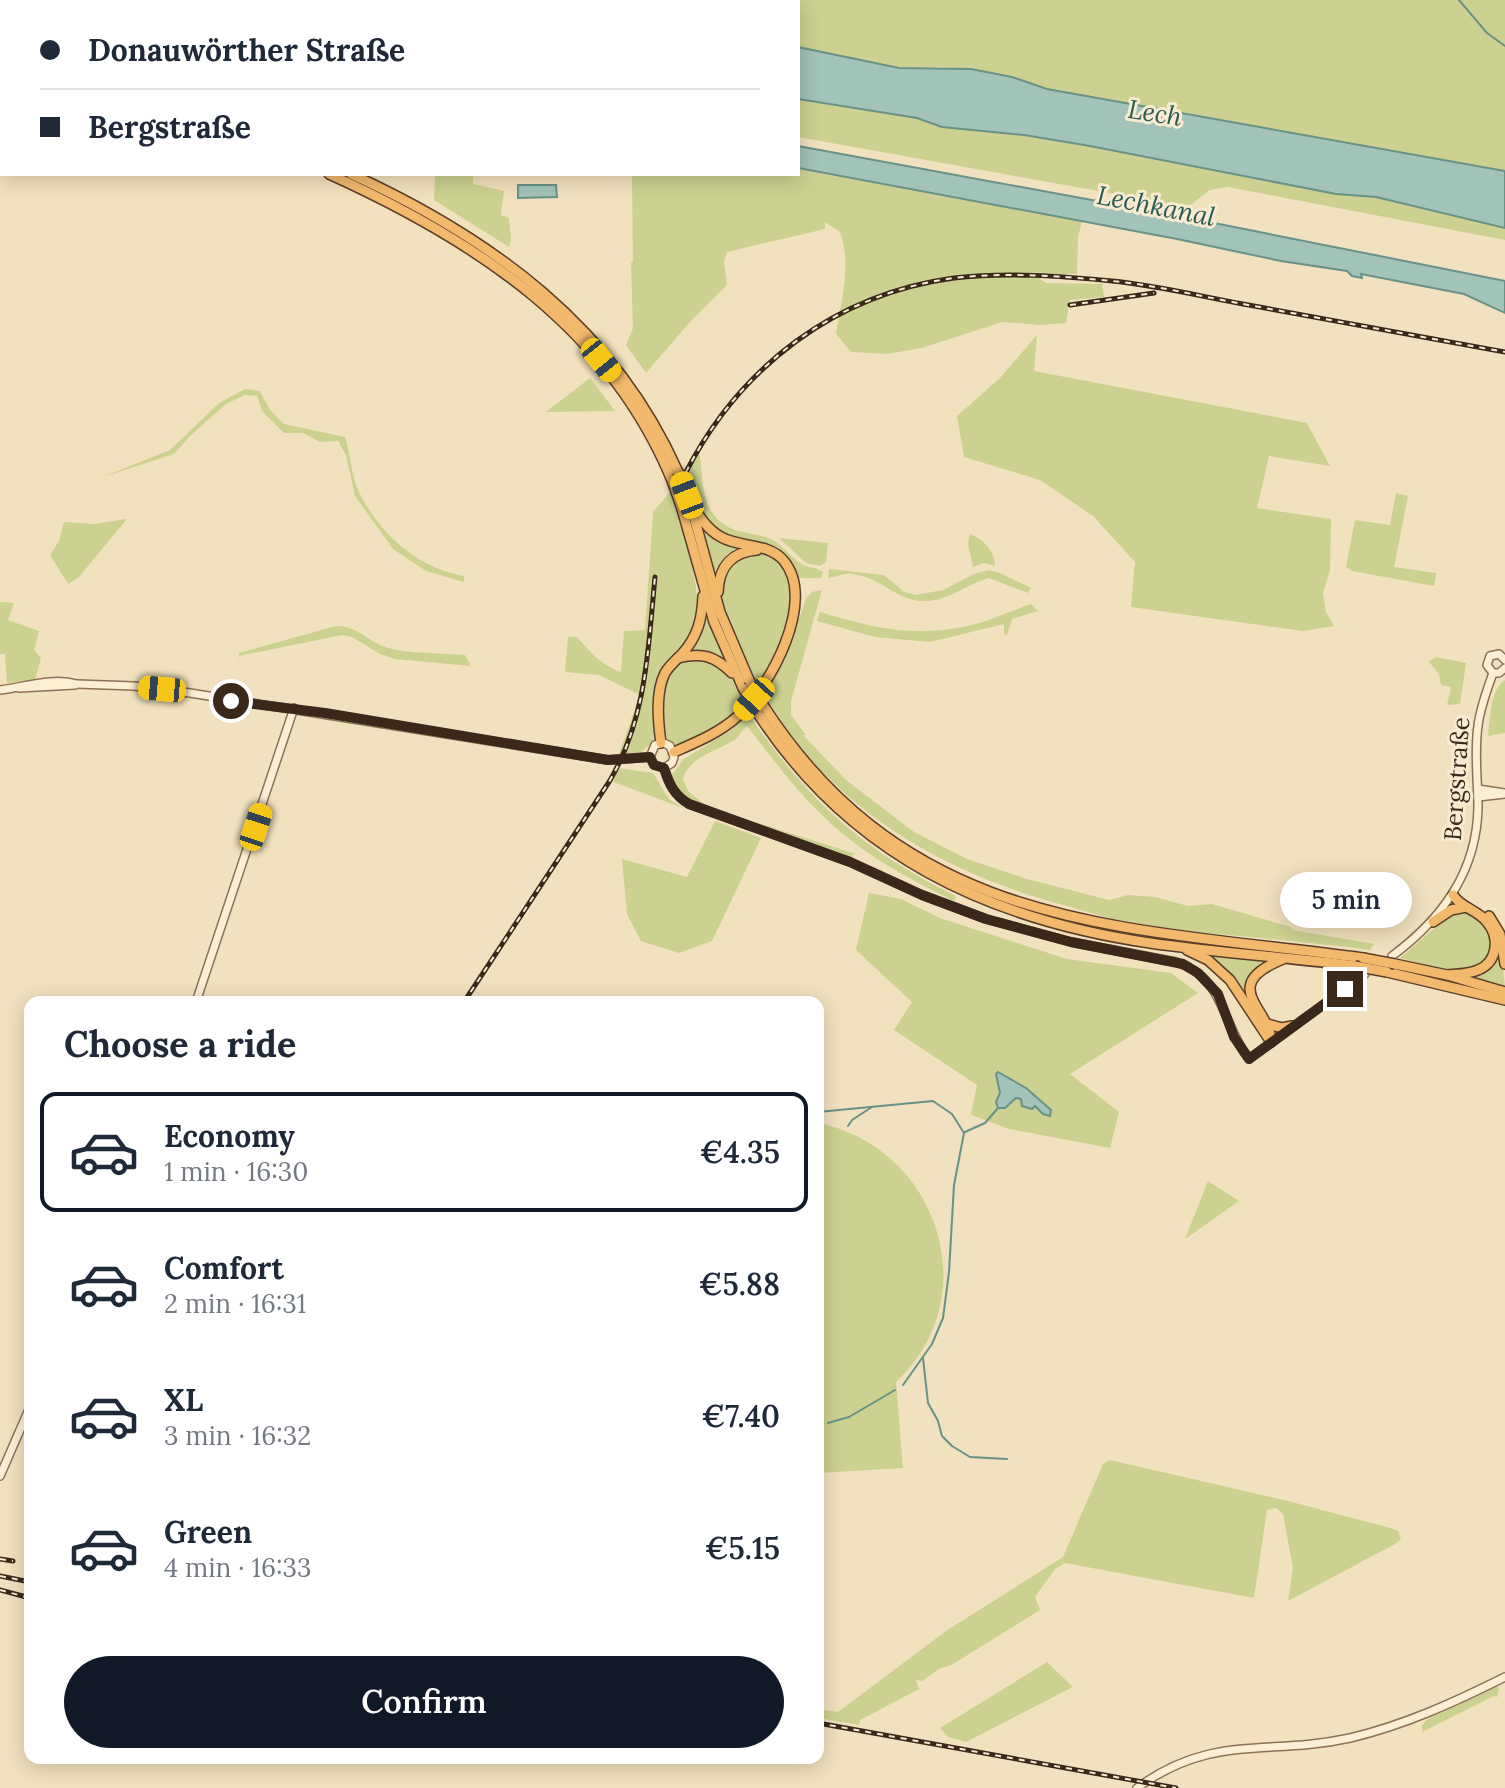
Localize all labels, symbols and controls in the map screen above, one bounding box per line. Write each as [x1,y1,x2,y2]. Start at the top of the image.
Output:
text: Donauwörther Straße [88,31,405,69]
water label: Lech [1126,92,1185,133]
text: Bergstraße [88,108,251,146]
water label: Lechkanal [1094,178,1219,233]
car [577,334,625,386]
car [667,468,707,522]
car [729,673,779,725]
car [137,675,187,703]
route start [213,683,249,719]
street label: Bergstraße [1437,716,1476,842]
car [237,800,275,854]
callout: 5 min [1279,873,1411,929]
text: 5 min [1311,883,1381,916]
route end [1327,971,1363,1007]
text: Choose a ride [64,1021,296,1067]
icon: car [68,1116,140,1188]
text: Economy [164,1117,295,1155]
text: €4.35 [700,1133,780,1171]
text: 1 min · 16:30 [164,1155,308,1188]
icon: car [68,1248,140,1320]
text: Comfort [164,1249,284,1287]
text: €5.88 [699,1265,780,1303]
text: 2 min · 16:31 [164,1287,306,1320]
icon: car [68,1380,140,1452]
text: XL [164,1381,203,1419]
text: €7.40 [702,1397,780,1435]
text: 3 min · 16:32 [164,1419,311,1452]
icon: car [68,1512,140,1584]
text: Green [164,1513,252,1551]
text: €5.15 [705,1529,780,1567]
text: 4 min · 16:33 [164,1551,311,1584]
button: Confirm [64,1656,784,1748]

